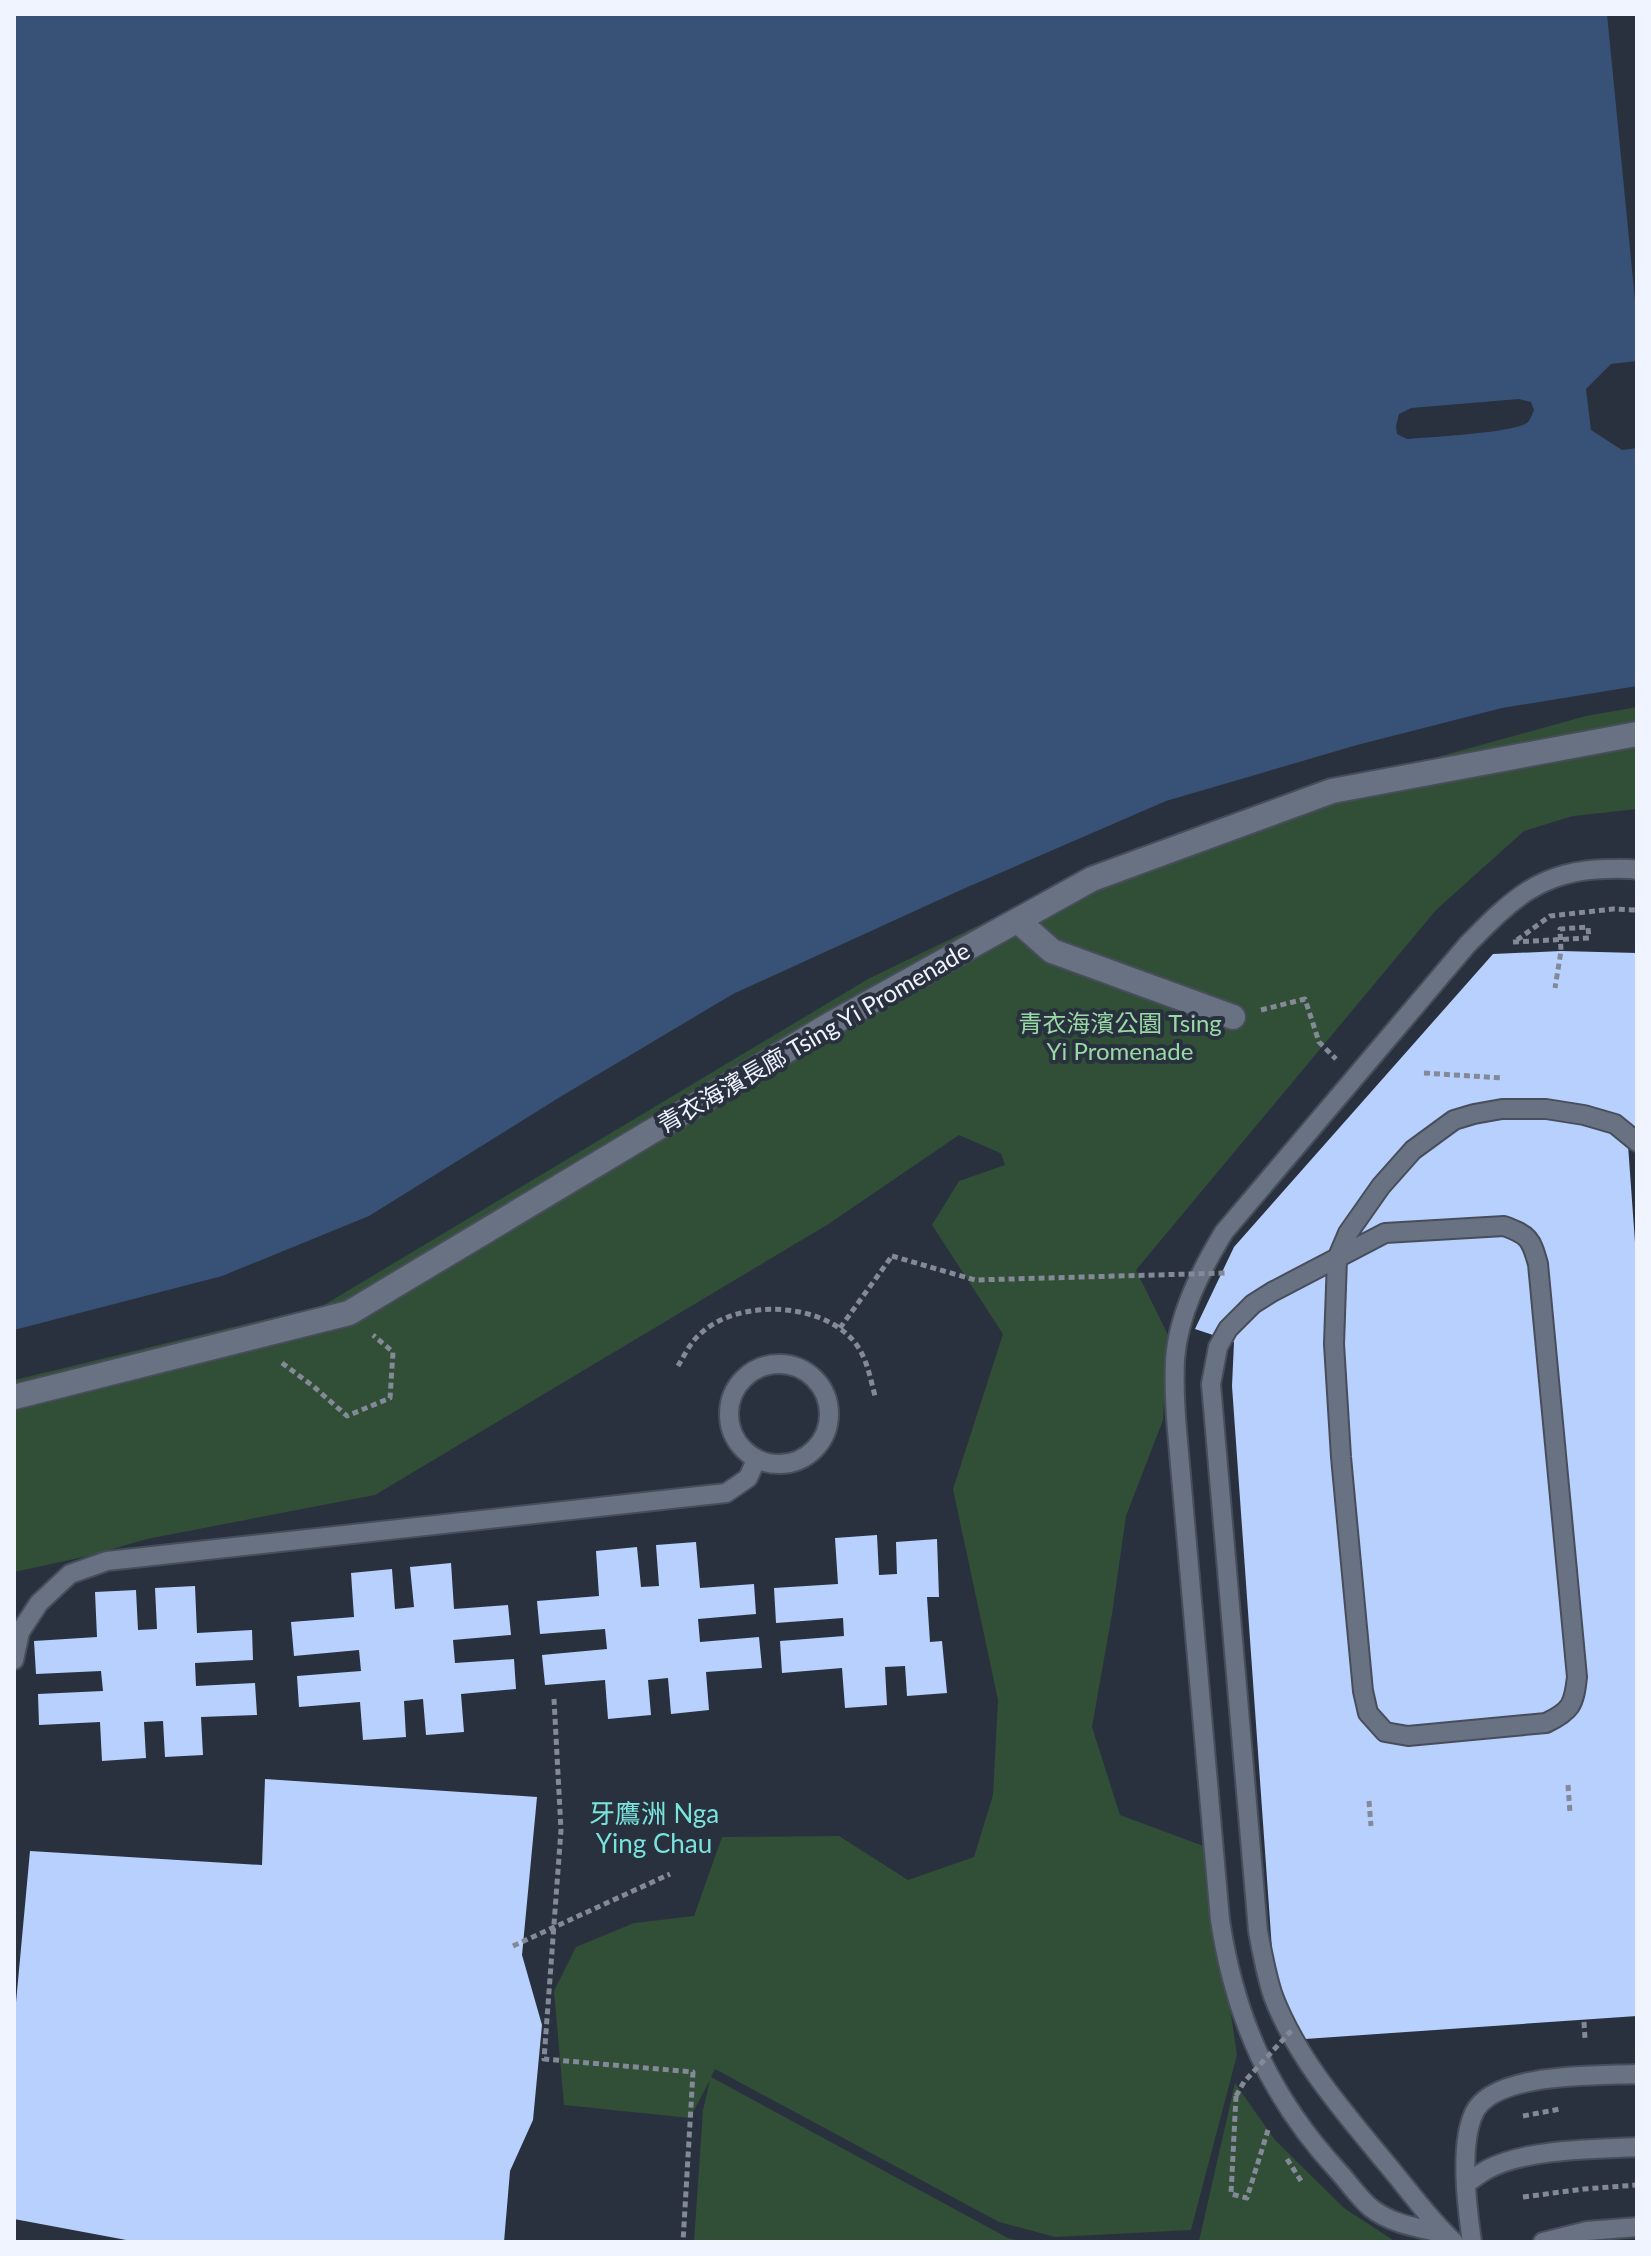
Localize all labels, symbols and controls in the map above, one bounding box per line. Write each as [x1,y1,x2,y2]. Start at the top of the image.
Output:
street label: 青衣海濱長廊 Tsing Yi Promenade [652,935,974,1138]
park label: 青衣海濱公園 Tsing Yi Promenade [1018,1008,1222,1065]
district label: 牙鷹洲 Nga Ying Chau [589,1797,719,1859]

